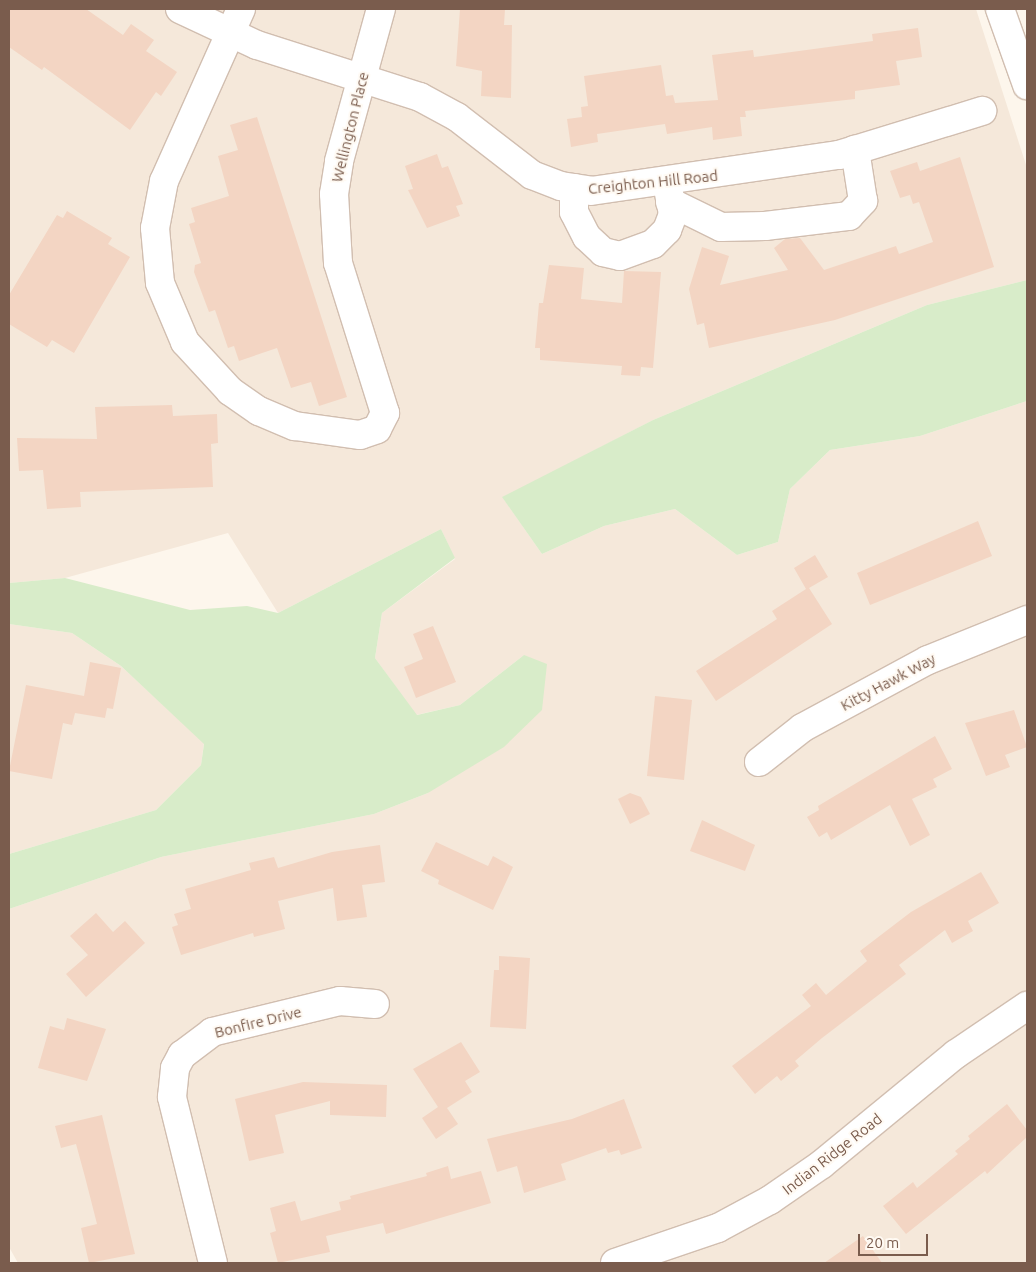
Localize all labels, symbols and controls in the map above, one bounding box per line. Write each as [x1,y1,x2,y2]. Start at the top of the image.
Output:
street label: Wellington Place [328,70,372,184]
street label: Creighton Hill Road [587,166,719,198]
street label: Kitty Hawk Way [837,649,939,715]
street label: Bonfire Drive [213,1002,303,1042]
street label: Indian Ridge Road [779,1110,885,1198]
scale bar [861,1224,931,1256]
text: 20 m [866,1234,899,1251]

